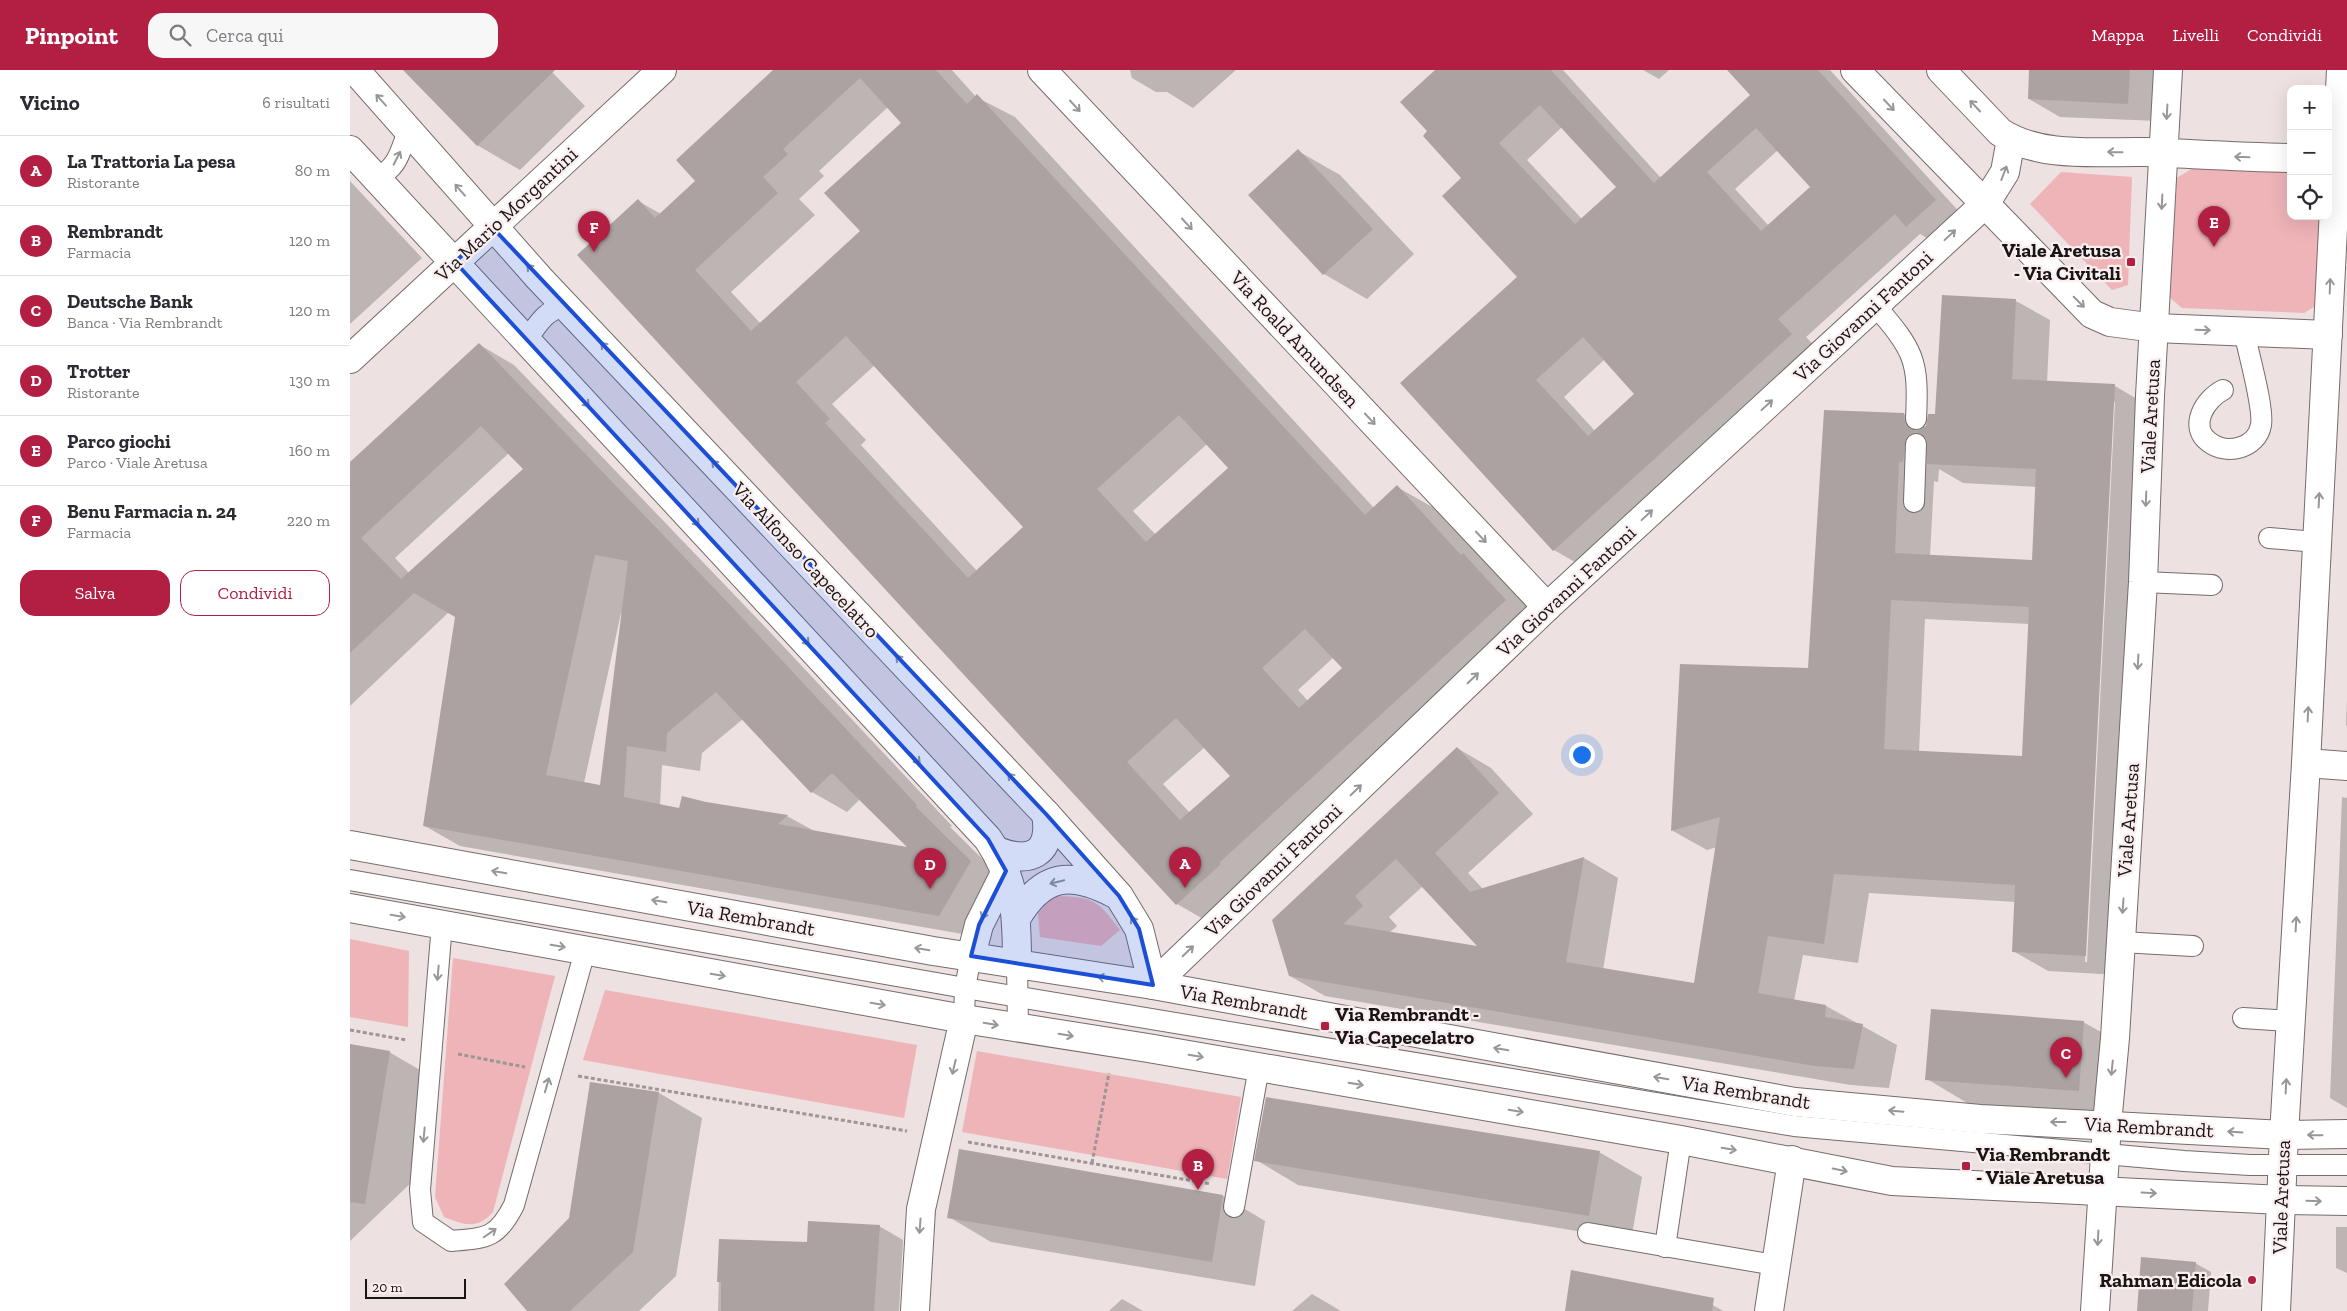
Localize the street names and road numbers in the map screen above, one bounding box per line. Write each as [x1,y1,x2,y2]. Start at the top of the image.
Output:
street label: Via Mario Morgantini [429,141,583,287]
street label: Via Giovanni Fantoni [1788,245,1938,387]
street label: Via Roald Amundsen [1225,265,1365,413]
street label: Viale Aretusa [2135,358,2165,475]
street label: Via Alfonso Capecelatro [727,476,884,643]
street label: Via Giovanni Fantoni [1491,520,1641,662]
street label: Viale Aretusa [2112,762,2144,879]
street label: Via Giovanni Fantoni [1199,798,1347,942]
street label: Via Rembrandt [684,895,818,941]
street label: Via Rembrandt [1177,979,1311,1025]
street label: Via Rembrandt [1679,1070,1813,1114]
street label: Via Rembrandt [2083,1112,2215,1142]
street label: Viale Aretusa [2267,1139,2295,1256]

